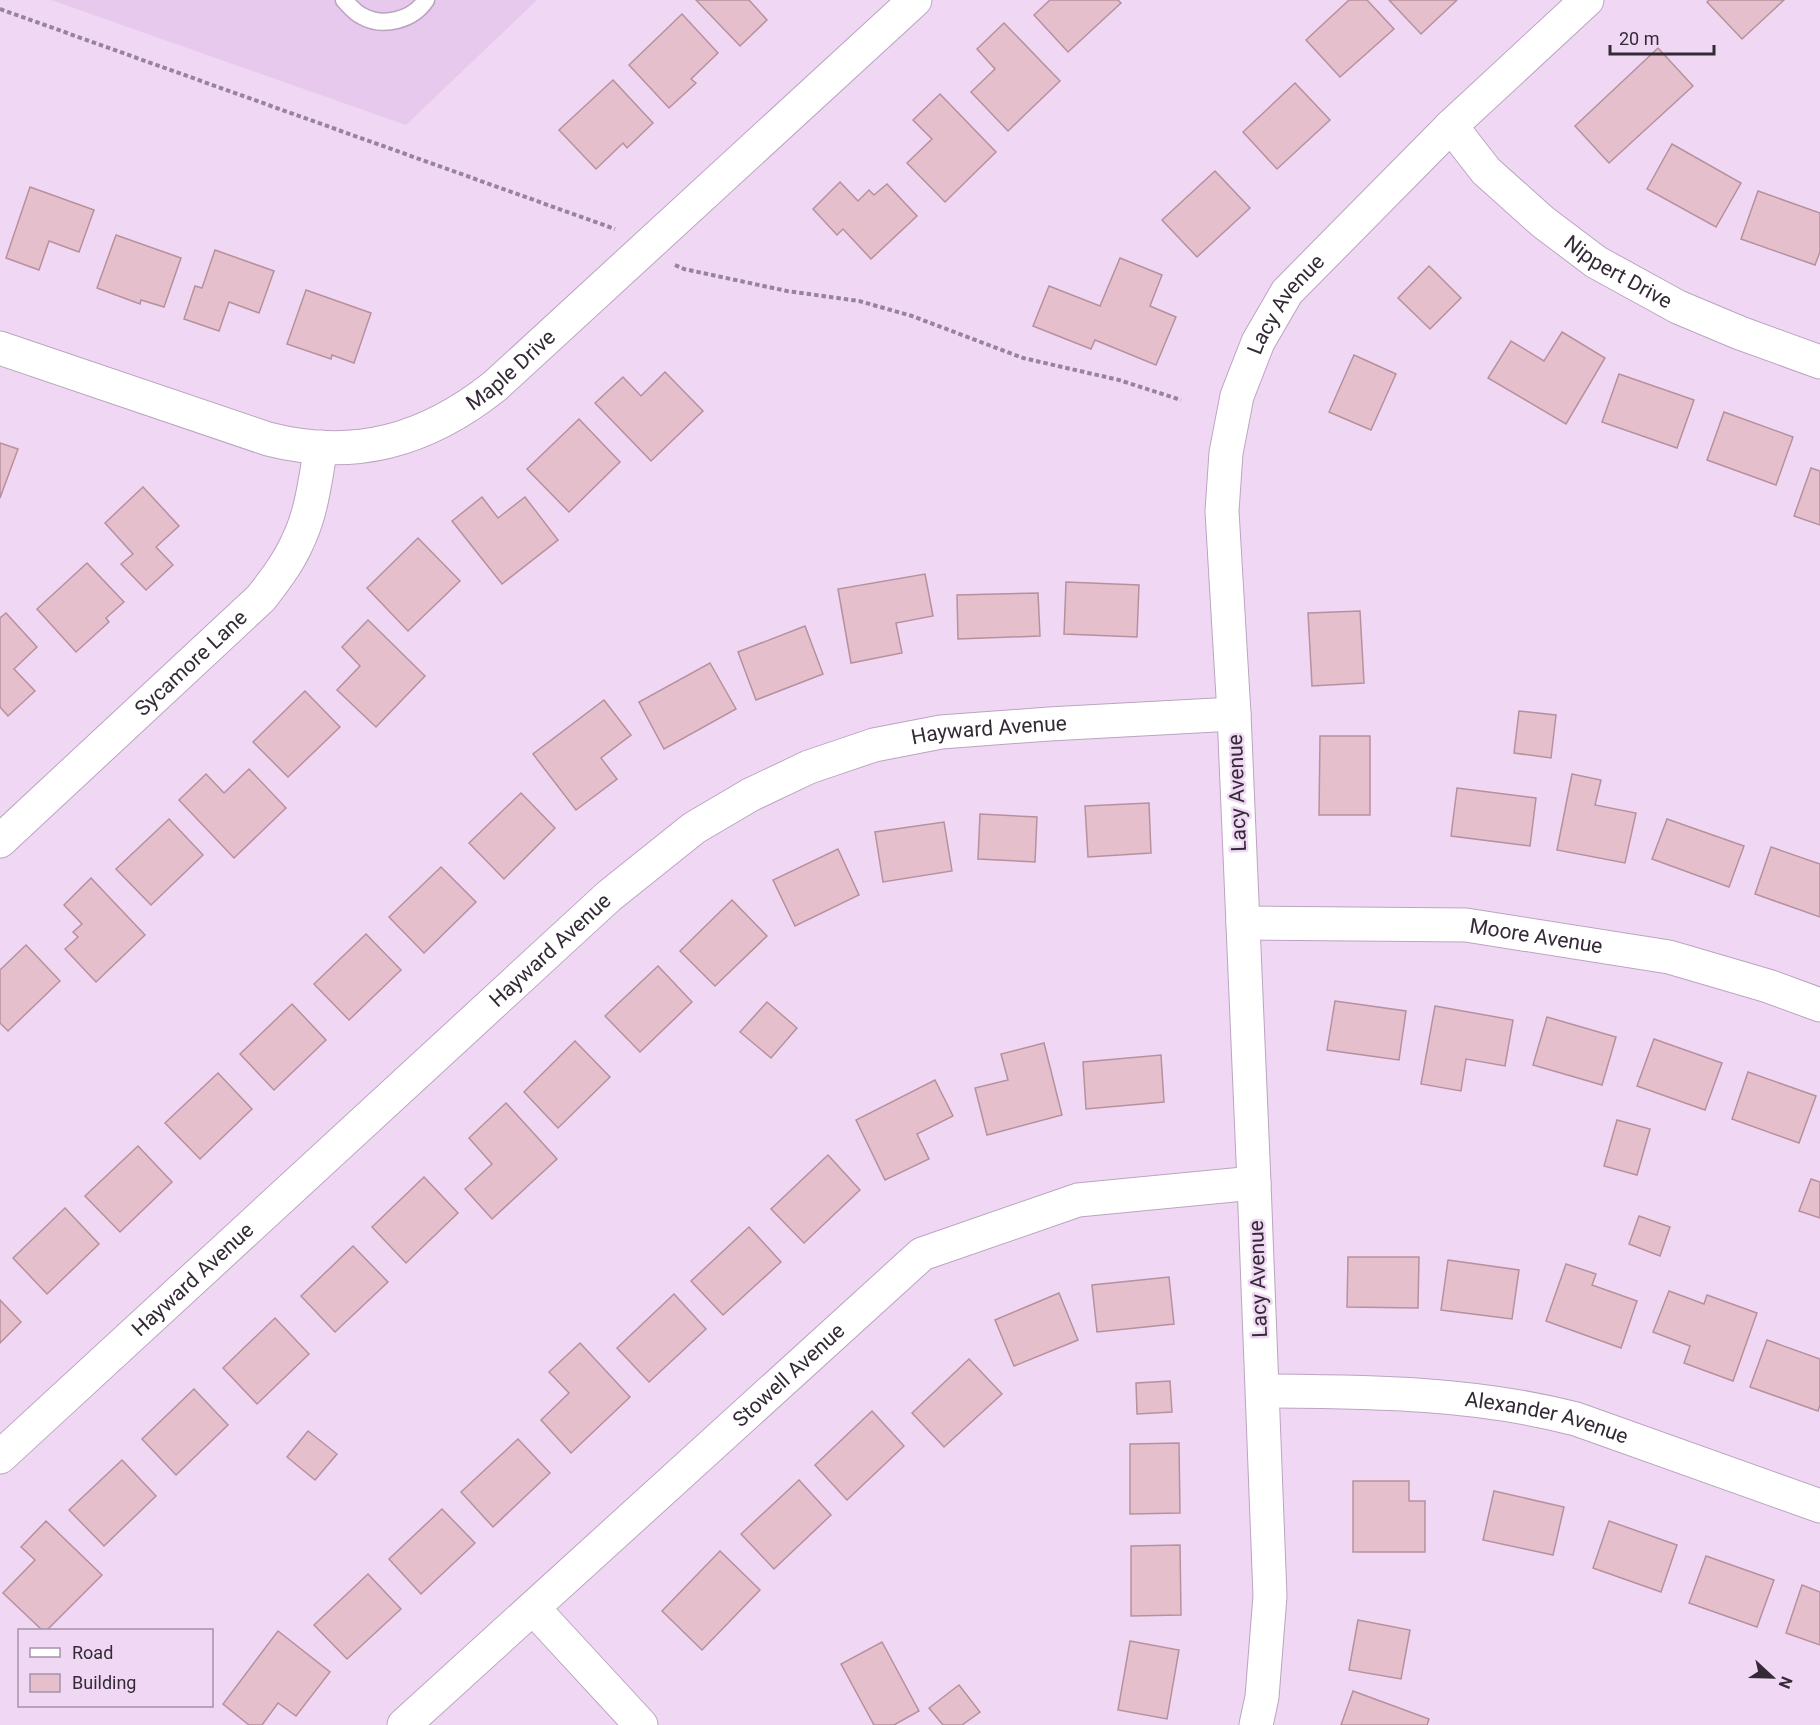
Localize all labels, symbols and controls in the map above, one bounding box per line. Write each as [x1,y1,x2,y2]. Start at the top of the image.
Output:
scale bar [1610,18,1714,56]
text: 20 m [1619,28,1659,49]
street label: Nippert Drive [1559,230,1676,313]
street label: Lacy Avenue [1242,250,1329,358]
street label: Maple Drive [462,325,560,415]
street label: Sycamore Lane [130,605,252,721]
street label: Hayward Avenue [909,711,1067,750]
street label: Lacy Avenue [1223,734,1251,852]
street label: Hayward Avenue [485,888,616,1012]
street label: Moore Avenue [1468,914,1604,958]
street label: Hayward Avenue [127,1218,258,1341]
street label: Lacy Avenue [1244,1220,1272,1338]
street label: Stowell Avenue [728,1318,849,1432]
street label: Alexander Avenue [1464,1387,1631,1449]
legend [18,1629,213,1707]
text: Road [72,1642,113,1663]
north arrow [1742,1647,1802,1707]
text: Building [72,1672,136,1693]
text: N [1775,1674,1796,1691]

